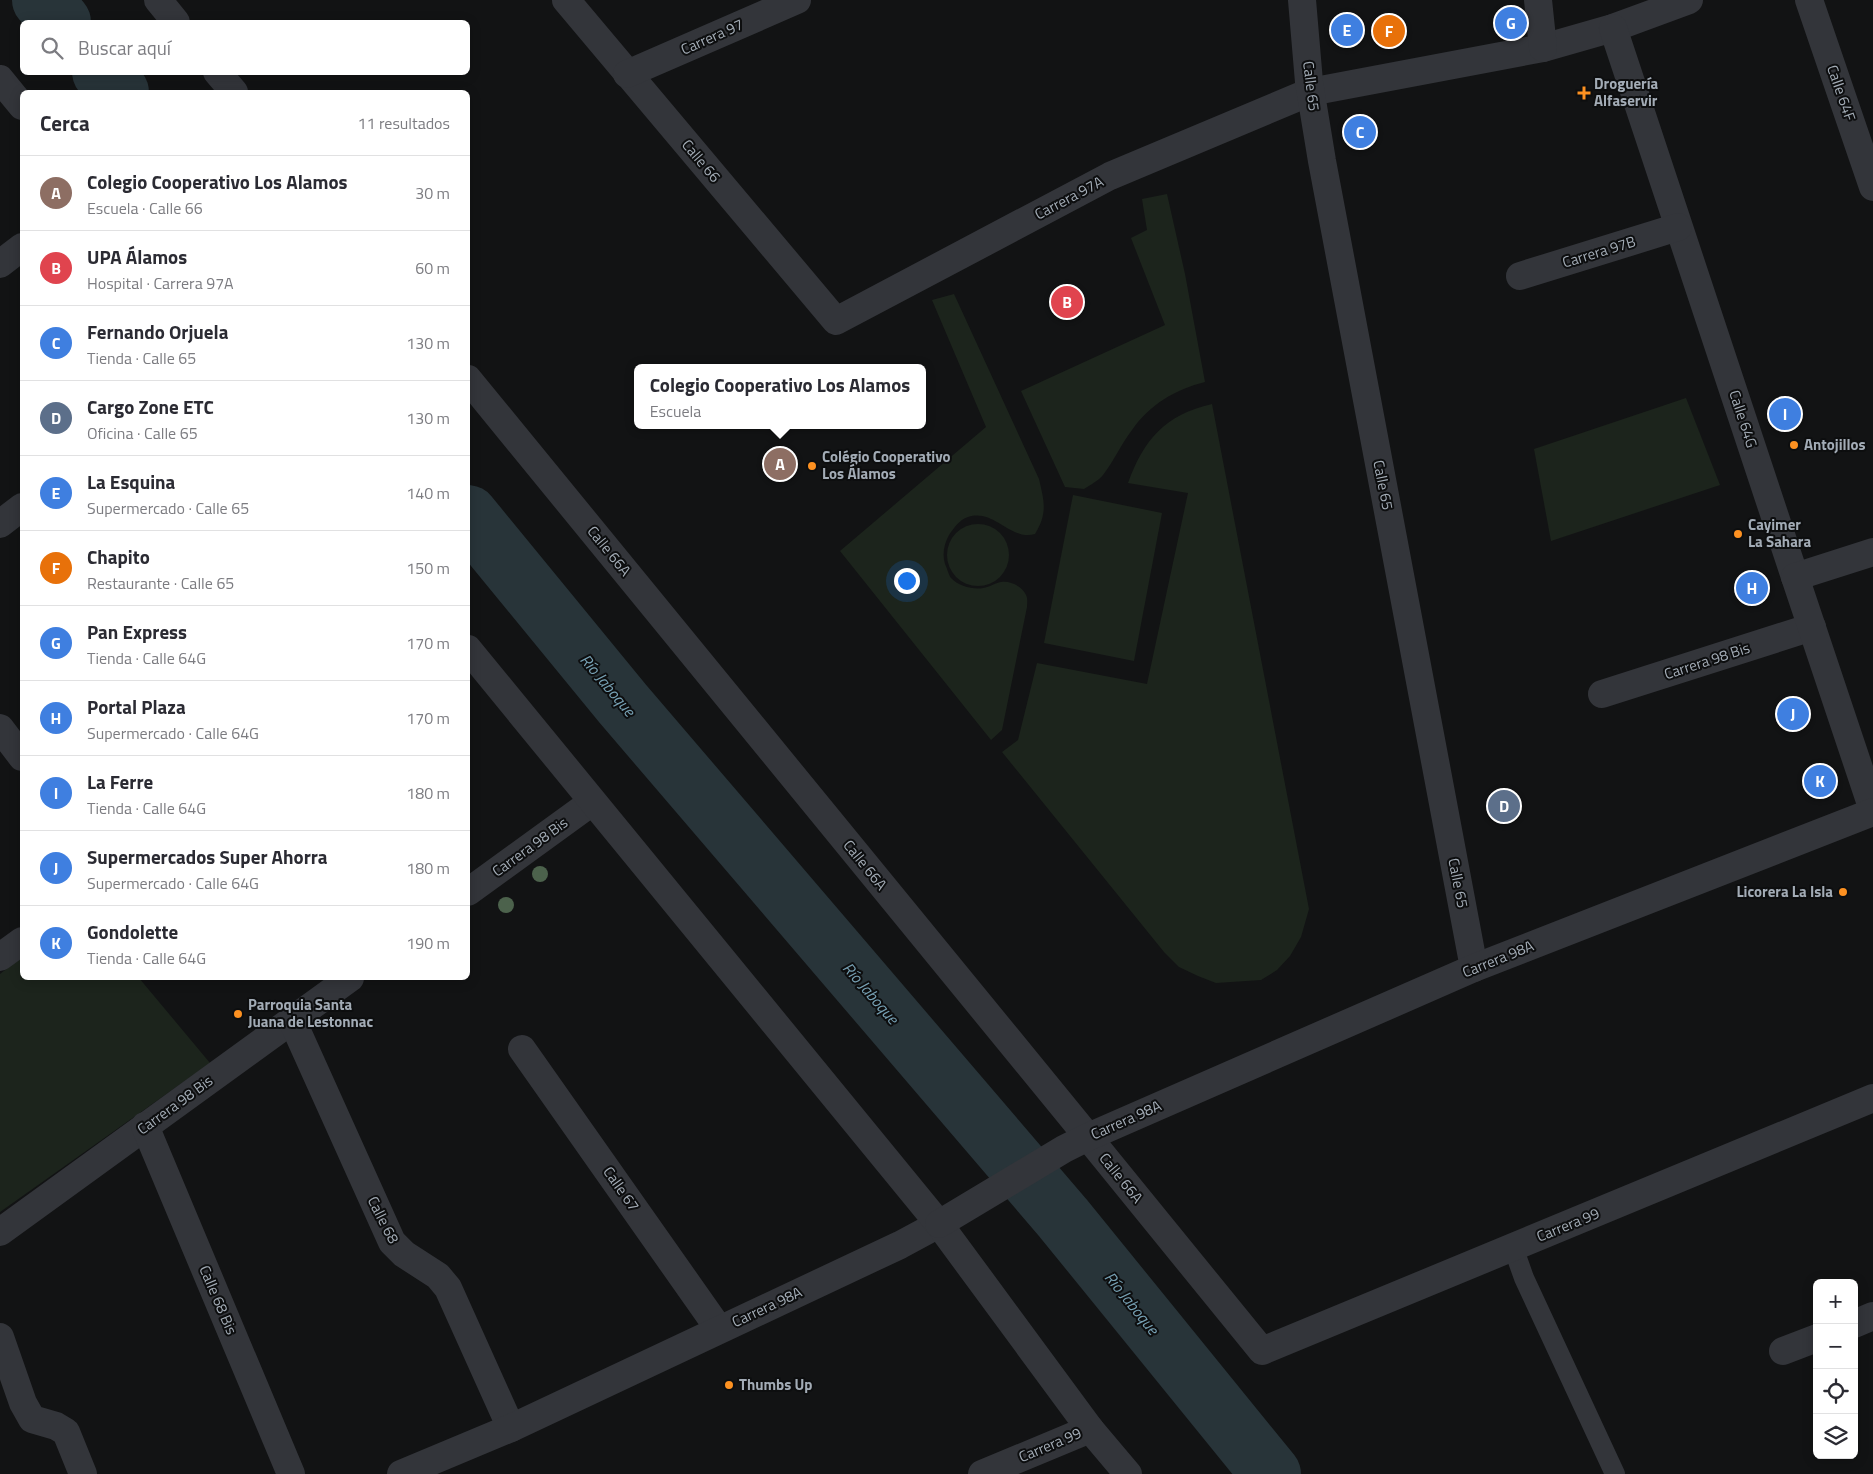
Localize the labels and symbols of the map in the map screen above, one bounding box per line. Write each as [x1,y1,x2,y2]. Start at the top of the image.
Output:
pin: G [1495,4,1527,42]
pin: E [1331,11,1363,49]
pin: F [1373,12,1405,50]
street label: Carrera 97 [677,13,747,61]
street label: Calle 65 [1297,60,1326,112]
street label: Calle 64F [1821,62,1862,124]
place label: Droguería Alfaservir [1594,72,1659,112]
marker: Droguería Alfaservir [1578,87,1590,99]
pin: C [1344,113,1376,151]
street label: Calle 66 [676,134,726,187]
street label: Carrera 97A [1030,170,1107,225]
street label: Carrera 97B [1559,229,1638,274]
pin: B [1051,283,1083,321]
street label: Calle 64G [1723,387,1764,451]
pin: I [1769,395,1801,433]
place label: Antojillos [1804,433,1866,456]
marker: Antojillos [1788,439,1800,451]
pin: A [764,445,796,483]
place label: Colégio Cooperativo Los Álamos [822,445,951,485]
street label: Calle 65 [1367,458,1400,512]
marker: Colégio Cooperativo Los Álamos [806,460,818,472]
place label: Cayimer La Sahara [1748,513,1811,553]
street label: Calle 66A [582,520,637,581]
marker: Cayimer La Sahara [1732,528,1744,540]
your location [894,568,920,594]
pin: H [1736,569,1768,607]
street label: Carrera 98 Bis [1661,636,1753,685]
water label: Río Jaboque [575,649,642,723]
pin: J [1777,695,1809,733]
pin: K [1804,762,1836,800]
pin: D [1488,787,1520,825]
street label: Carrera 98 Bis [487,811,573,882]
street label: Calle 66A [838,834,893,895]
street label: Calle 65 [1442,856,1475,910]
place label: Licorera La Isla [1737,880,1833,903]
marker: Licorera La Isla [1837,886,1849,898]
street label: Carrera 98A [1459,934,1537,983]
water label: Río Jaboque [837,957,906,1030]
place label: Parroquia Santa Juana de Lestonnac [248,993,373,1033]
marker: Parroquia Santa Juana de Lestonnac [232,1008,244,1020]
street label: Carrera 98 Bis [132,1069,218,1140]
street label: Carrera 98A [1087,1094,1165,1145]
street label: Calle 66A [1094,1147,1149,1208]
street label: Calle 67 [598,1162,645,1216]
street label: Calle 68 [362,1192,405,1247]
street label: Carrera 99 [1533,1201,1603,1248]
street label: Calle 68 Bis [194,1262,243,1338]
water label: Río Jaboque [1099,1266,1166,1341]
street label: Carrera 98A [728,1280,806,1333]
place label: Thumbs Up [739,1373,813,1396]
marker: Thumbs Up [723,1379,735,1391]
street label: Carrera 99 [1015,1421,1085,1468]

